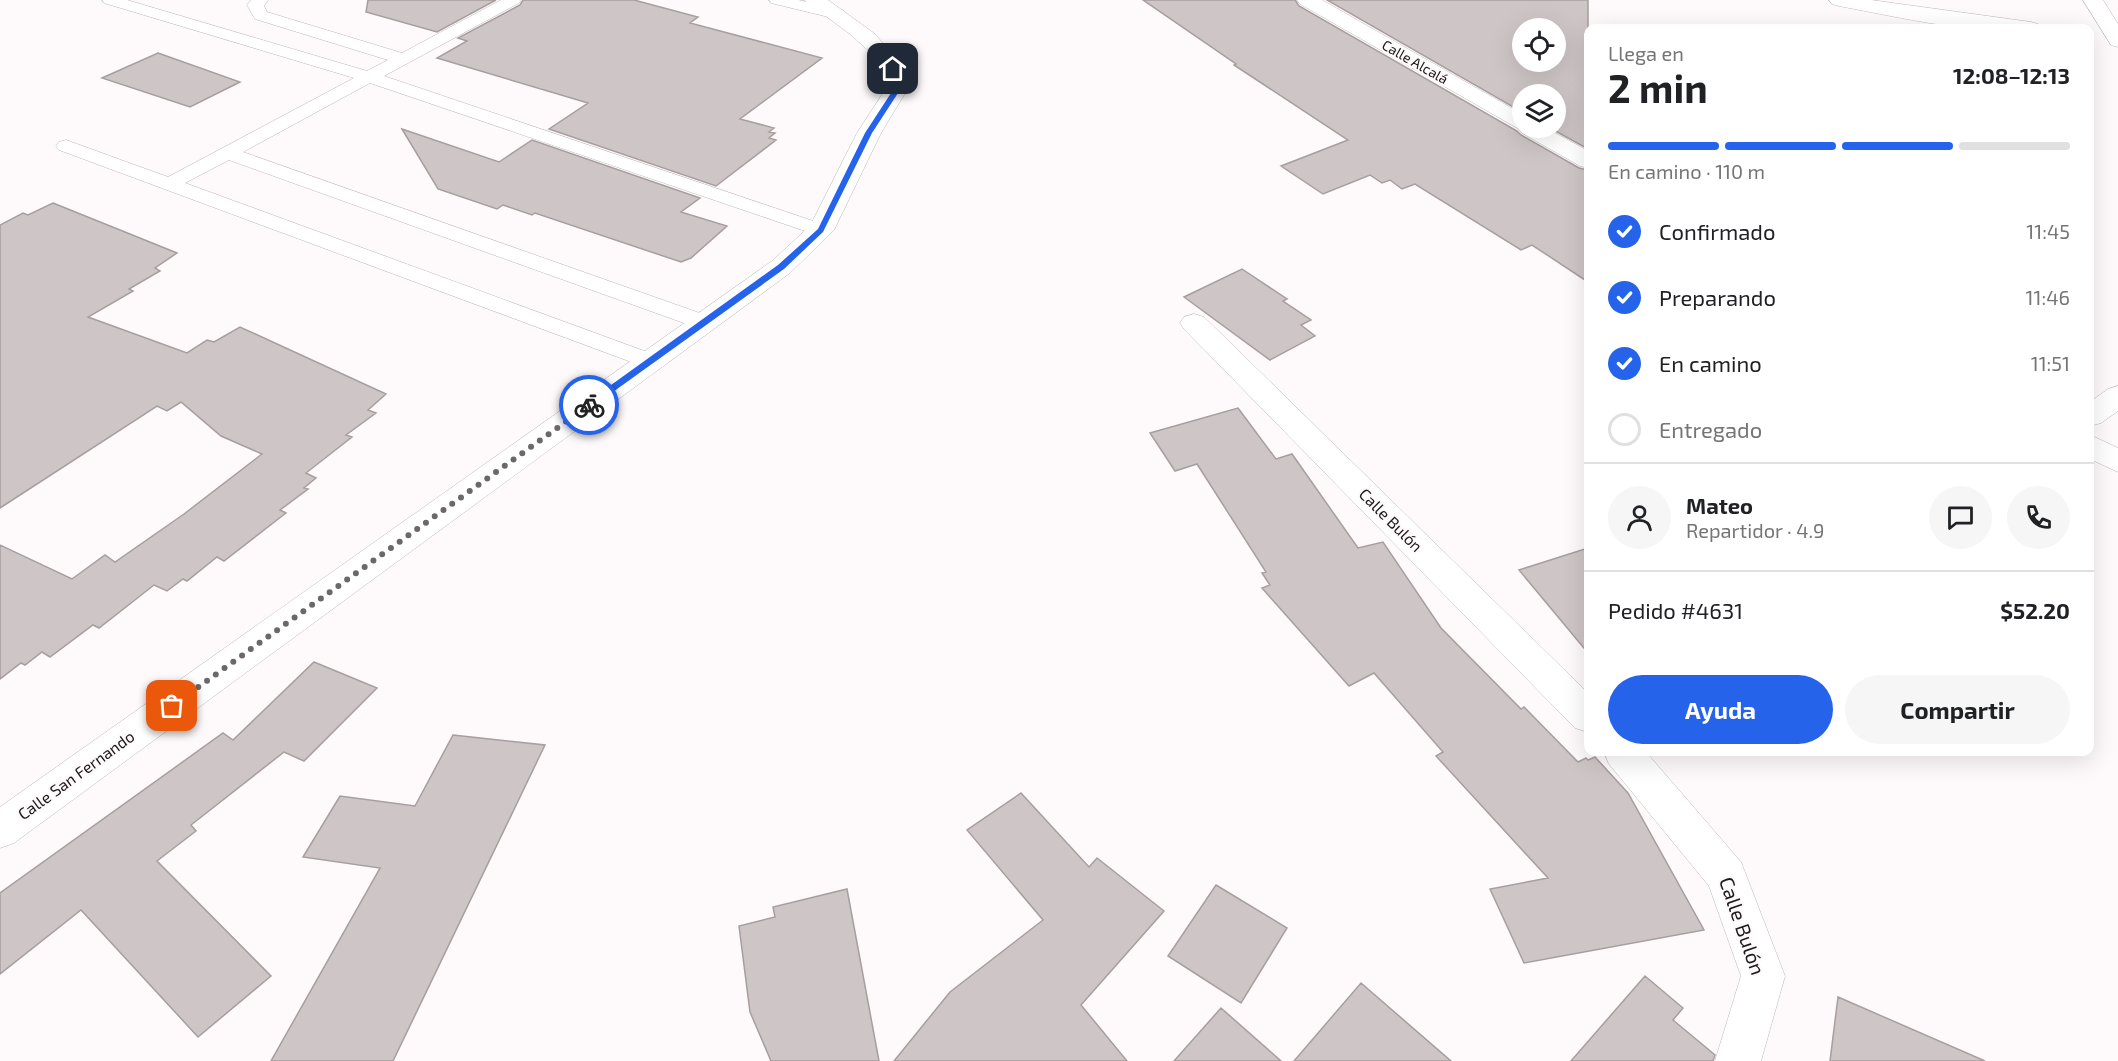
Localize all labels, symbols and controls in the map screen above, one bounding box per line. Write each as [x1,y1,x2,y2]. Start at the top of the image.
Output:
map controls [1512,18,1566,138]
button: locate [1512,18,1566,72]
street label: Calle Alcalá [1379,36,1451,87]
text: Llega en [1608,41,1684,65]
pin [867,43,918,94]
icon: home [876,52,909,85]
text: 12:08–12:13 [1953,62,2070,88]
text: 2 min [1608,64,1708,111]
button: layers [1512,84,1566,138]
text: En camino · 110 m [1608,159,1765,183]
icon: check [1608,215,1641,248]
text: Confirmado [1659,218,1775,244]
text: 11:45 [2026,219,2070,243]
icon: check [1608,281,1641,314]
text: Preparando [1659,284,1776,310]
text: 11:46 [2026,285,2070,309]
icon: check [1608,347,1641,380]
text: En camino [1659,350,1762,376]
text: 11:51 [2031,351,2070,375]
courier [559,375,619,435]
icon: bike [573,389,606,422]
text: Entregado [1659,416,1762,442]
street label: Calle Bulón [1356,484,1427,555]
button: person [1608,486,1671,549]
button: chat [1929,486,1992,549]
button: phone [2007,486,2070,549]
text: Mateo [1686,492,1753,518]
text: Repartidor · 4.9 [1686,518,1825,542]
text: Pedido #4631 [1608,597,1743,623]
text: $52.20 [2000,597,2070,623]
button: Ayuda [1608,675,1833,744]
button: Compartir [1845,675,2070,744]
pin [146,680,197,731]
icon: bag [155,689,188,722]
street label: Calle San Fernando [14,726,138,823]
street label: Calle Bulón [1715,873,1771,978]

